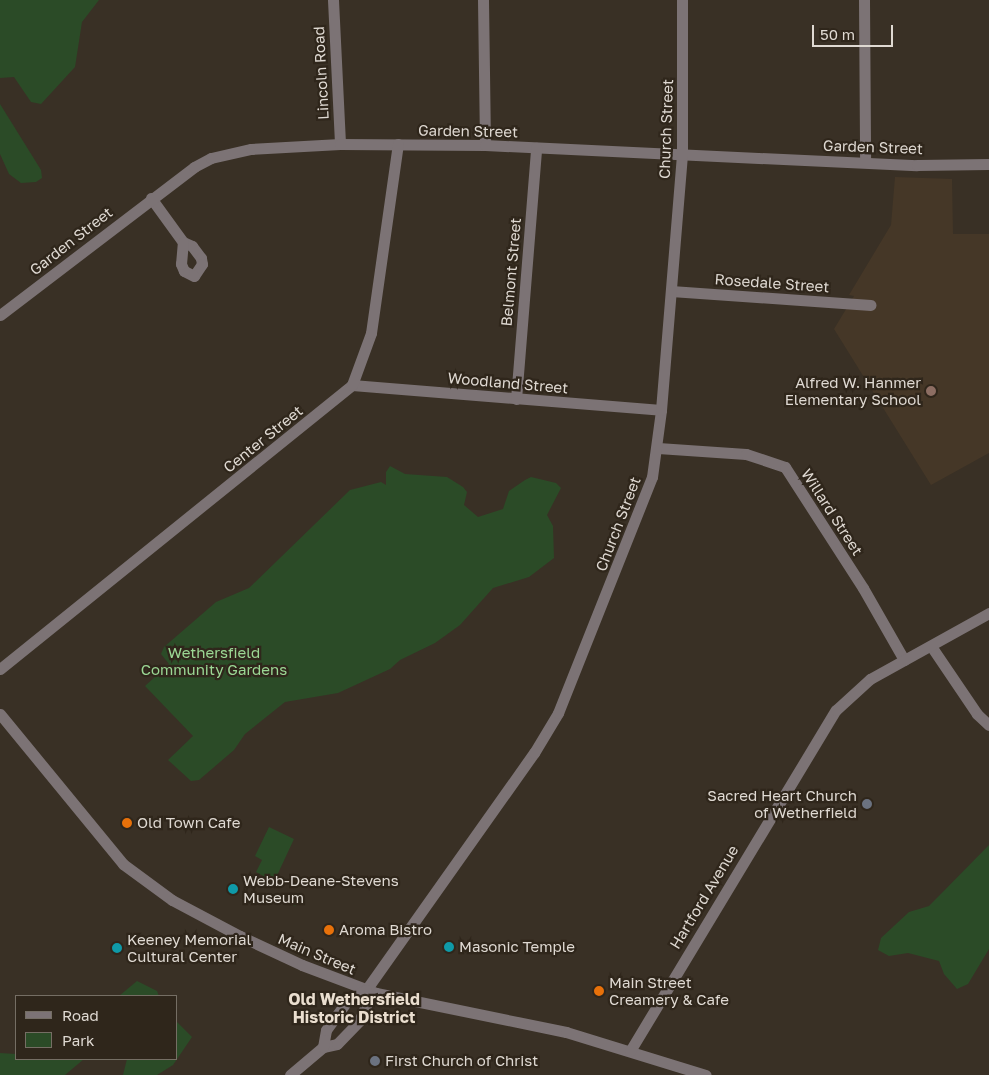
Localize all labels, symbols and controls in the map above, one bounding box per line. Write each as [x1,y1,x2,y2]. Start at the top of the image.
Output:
scale bar [814,15,895,47]
text: 50 m [820,25,855,43]
street label: Lincoln Road [310,26,332,120]
street label: Church Street [655,79,677,179]
street label: Garden Street [418,121,518,141]
street label: Garden Street [823,136,923,158]
street label: Garden Street [26,203,116,279]
street label: Belmont Street [497,217,525,327]
street label: Rosedale Street [714,270,830,296]
street label: Woodland Street [447,369,569,397]
place label: Alfred W. Hanmer Elementary School [785,373,921,408]
marker: Alfred W. Hanmer Elementary School [925,385,937,397]
street label: Center Street [220,402,306,476]
street label: Willard Street [797,465,867,559]
street label: Church Street [592,474,644,574]
park label: Wethersfield Community Gardens [141,643,287,678]
place label: Sacred Heart Church of Wetherfield [707,786,857,821]
marker: Sacred Heart Church of Wetherfield [861,798,873,810]
place label: Old Town Cafe [137,814,240,832]
marker: Old Town Cafe [121,817,133,829]
street label: Hartford Avenue [666,842,742,952]
place label: Webb-Deane-Stevens Museum [243,871,399,906]
marker: Webb-Deane-Stevens Museum [227,883,239,895]
place label: Aroma Bistro [339,921,432,939]
marker: Aroma Bistro [323,924,335,936]
place label: Keeney Memorial Cultural Center [127,930,251,965]
street label: Main Street [275,930,359,978]
place label: Masonic Temple [459,938,575,956]
marker: Masonic Temple [443,941,455,953]
marker: Keeney Memorial Cultural Center [111,942,123,954]
place label: Main Street Creamery & Cafe [609,973,729,1008]
marker: Main Street Creamery & Cafe [593,985,605,997]
district label: Old Wethersfield Historic District [288,989,420,1027]
legend [15,995,178,1060]
text: Road [62,1006,99,1024]
text: Park [62,1031,94,1049]
place label: First Church of Christ [385,1052,538,1070]
marker: First Church of Christ [369,1055,381,1067]

